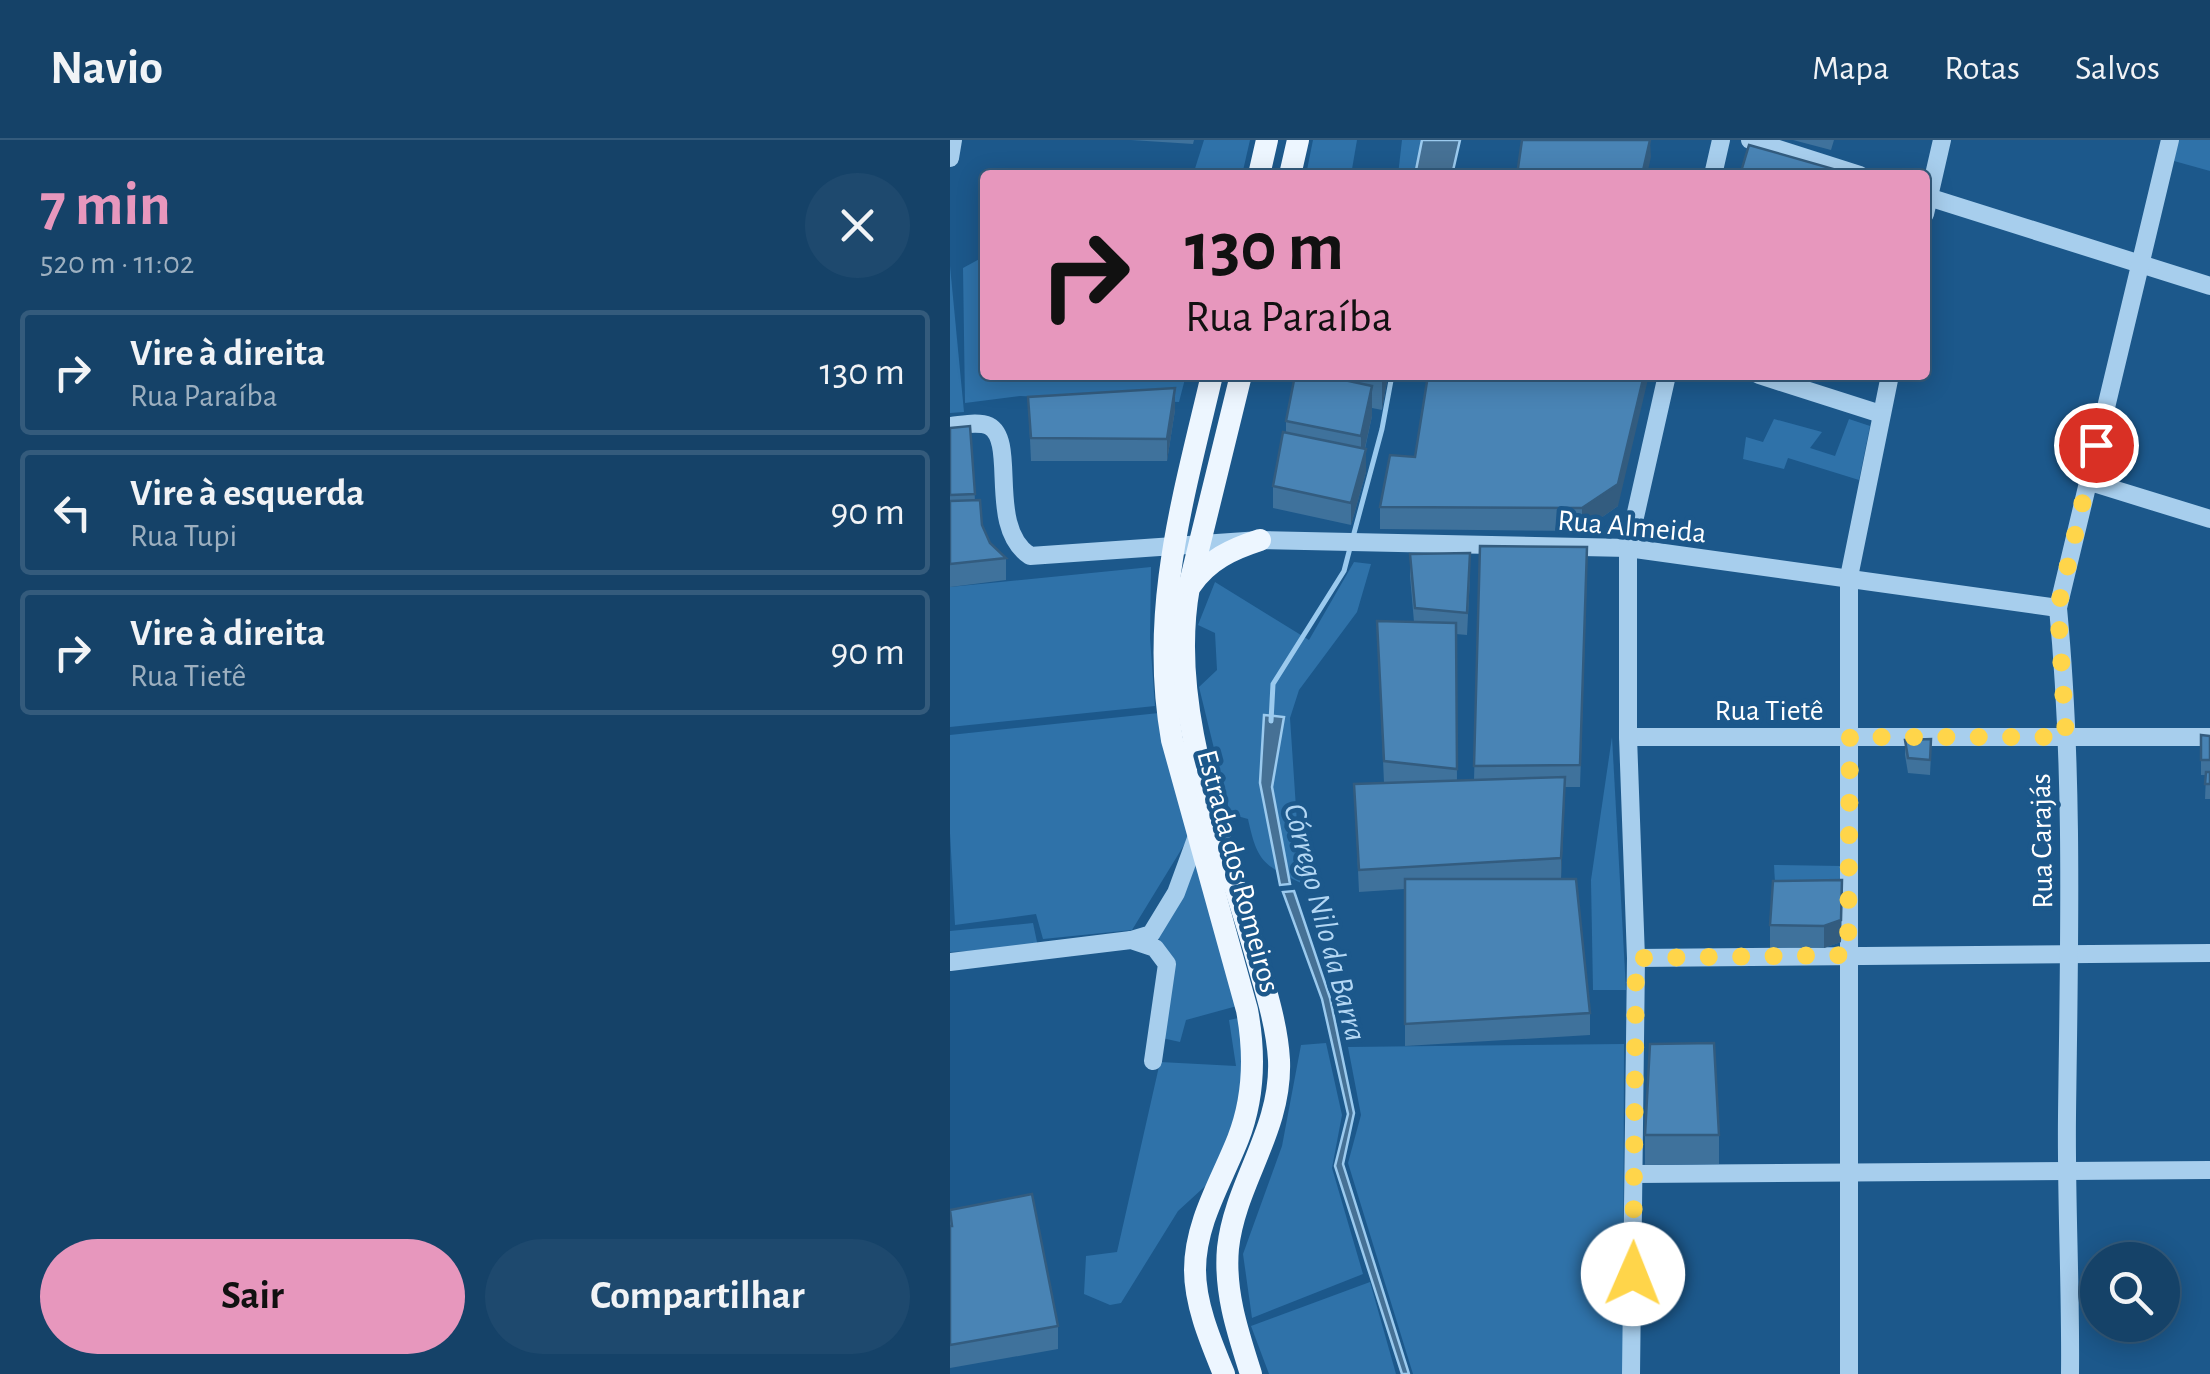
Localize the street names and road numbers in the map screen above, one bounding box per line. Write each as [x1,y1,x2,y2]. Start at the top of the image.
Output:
street label: Rua Almeida [1556,506,1708,548]
street label: Rua Tietê [1715,696,1823,726]
street label: Estrada dos Romeiros [1191,747,1285,996]
street label: Rua Carajás [2026,773,2058,909]

